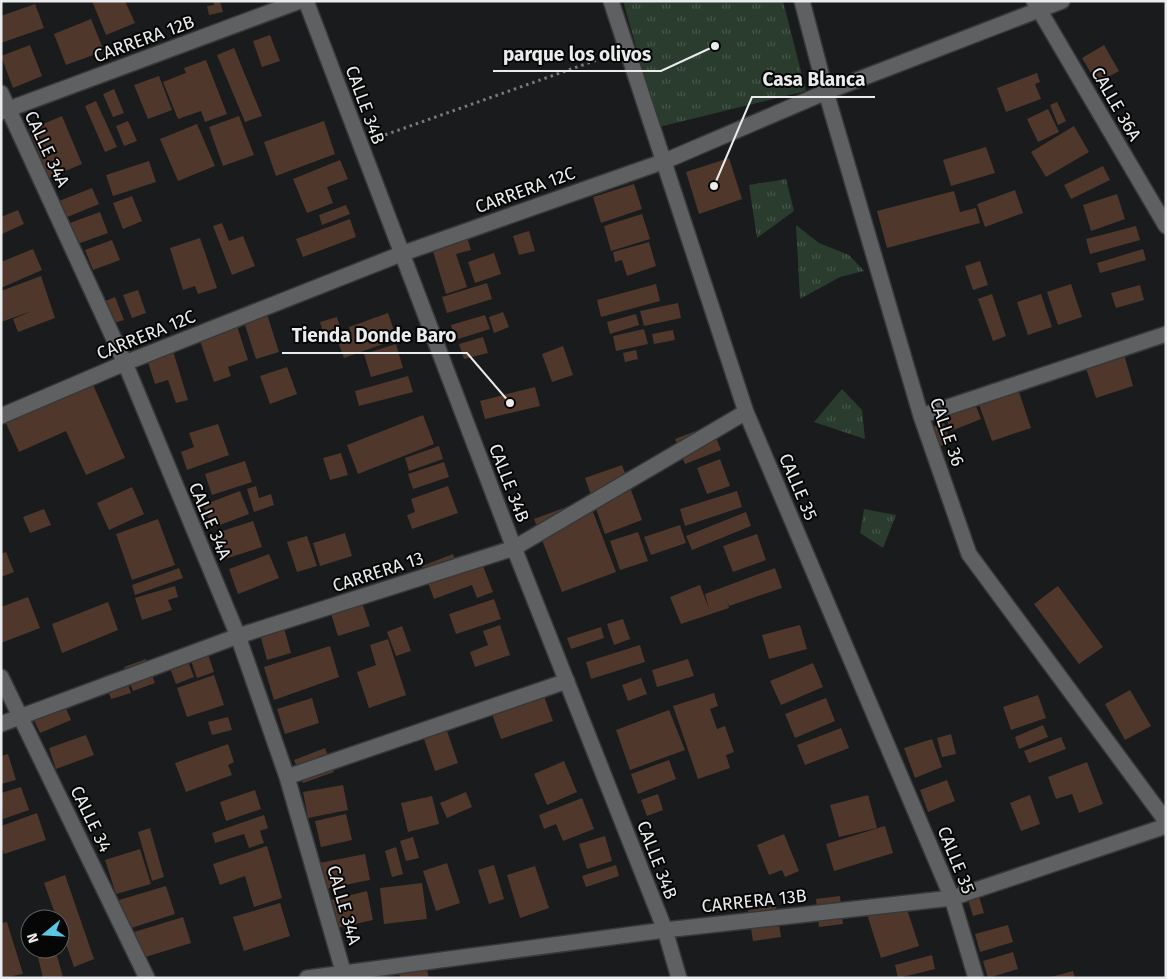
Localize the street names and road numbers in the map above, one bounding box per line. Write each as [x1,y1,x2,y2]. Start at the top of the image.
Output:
street label: CARRERA 12B [91,11,197,67]
street label: CALLE 34B [341,63,389,147]
street label: CALLE 36A [1086,63,1146,145]
street label: CALLE 34A [20,107,74,191]
street label: CARRERA 12C [472,162,578,218]
street label: CARRERA 12C [93,305,199,365]
street label: CALLE 36 [925,395,969,469]
street label: CALLE 34B [484,441,534,525]
street label: CALLE 35 [774,450,822,524]
street label: CALLE 34A [184,479,236,563]
street label: CARRERA 13 [330,547,426,597]
street label: CALLE 34 [66,782,117,856]
street label: CALLE 34B [632,818,682,902]
street label: CALLE 35 [933,823,979,897]
street label: CALLE 34A [322,863,366,948]
street label: CARRERA 13B [700,885,808,917]

